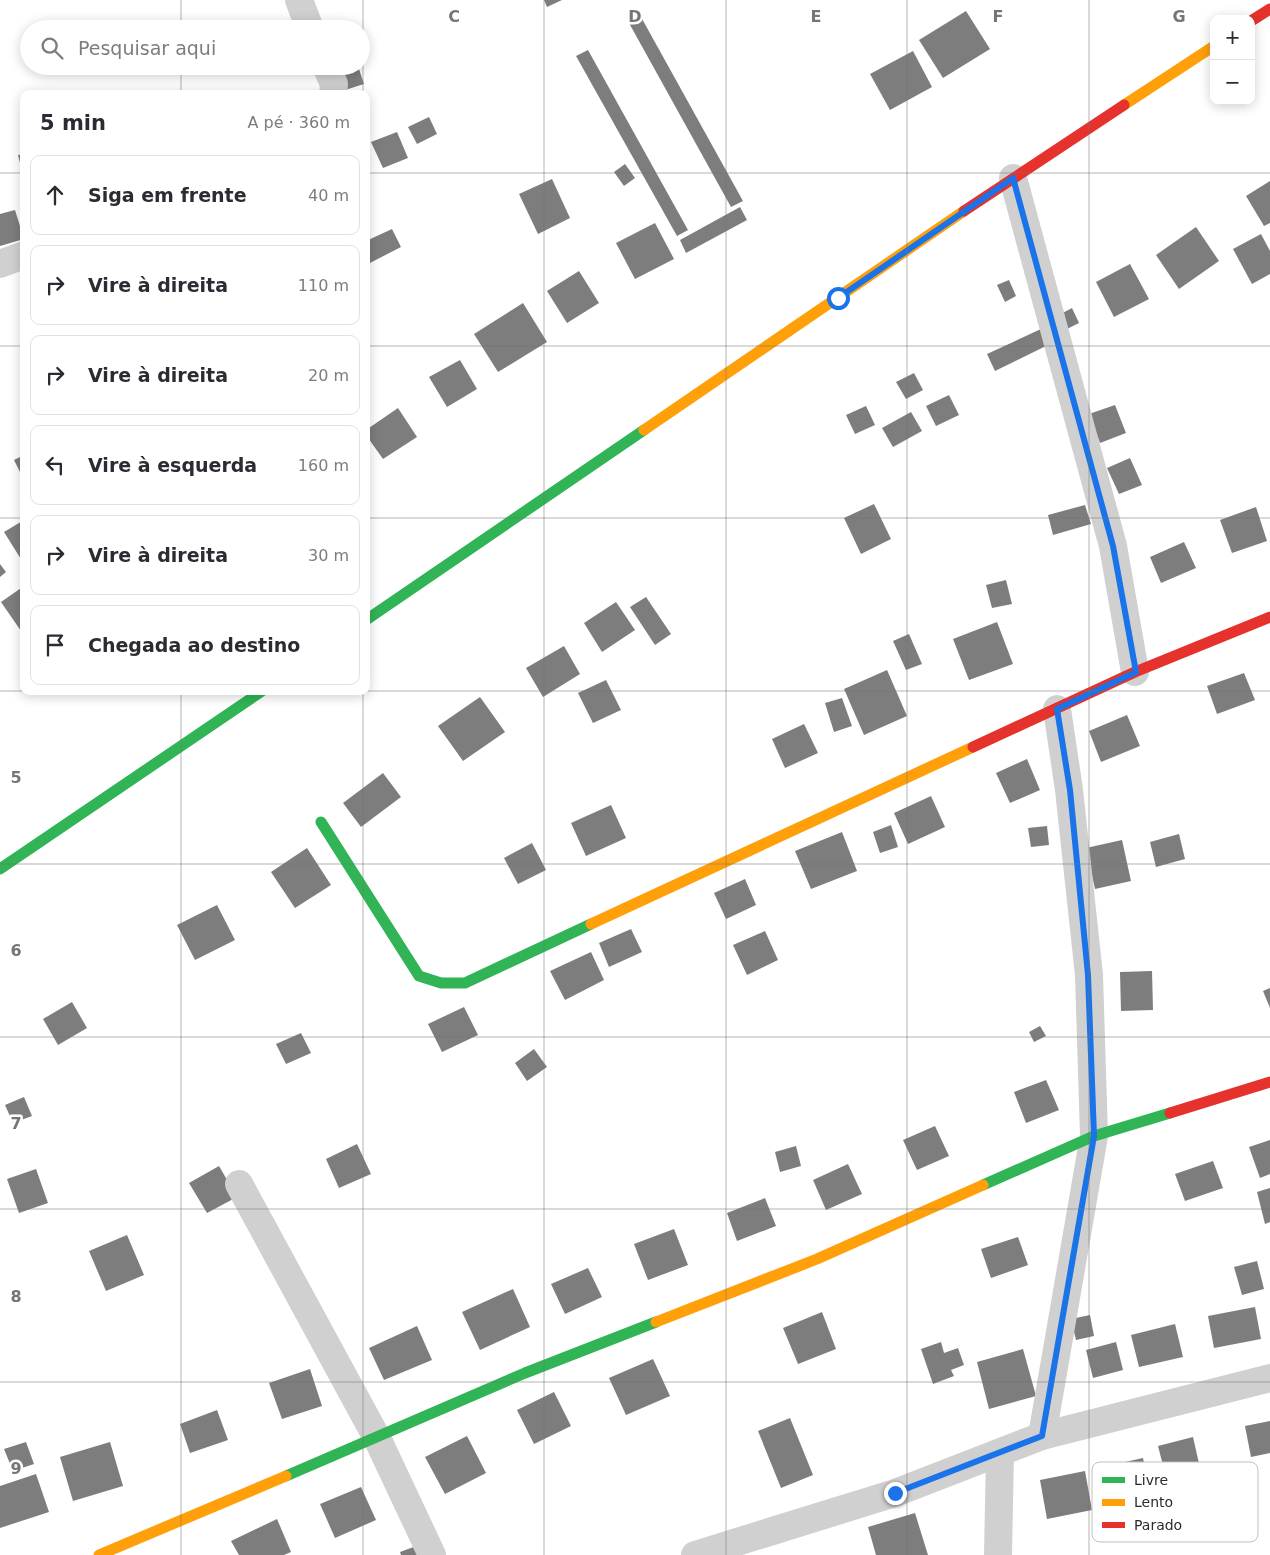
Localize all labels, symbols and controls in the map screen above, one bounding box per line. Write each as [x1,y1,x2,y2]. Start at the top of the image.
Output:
text: C [448,7,460,26]
text: D [628,7,642,26]
text: E [811,7,821,26]
text: F [993,7,1003,26]
text: G [1172,7,1186,26]
map controls [1210,15,1255,105]
button: + [1210,15,1255,60]
search box [20,20,370,75]
icon: search [38,34,66,62]
text: Pesquisar aqui [78,37,216,59]
button: − [1210,60,1255,105]
text: 5 min [40,111,106,135]
text: A pé · 360 m [248,113,350,132]
icon: ahead [41,181,69,209]
text: Siga em frente [88,184,247,206]
text: 40 m [308,186,349,205]
icon: right [41,271,69,299]
text: Vire à direita [88,274,228,296]
text: 110 m [298,276,349,295]
route start [827,287,850,310]
icon: right [41,361,69,389]
text: Vire à direita [88,364,228,386]
text: 20 m [308,366,349,385]
icon: left [41,451,69,479]
text: Vire à esquerda [88,454,257,476]
text: 160 m [298,456,349,475]
icon: right [41,541,69,569]
text: Vire à direita [88,544,228,566]
text: 30 m [308,546,349,565]
icon: arrive [41,631,69,659]
text: Chegada ao destino [88,634,300,656]
text: 5 [10,768,22,787]
text: 6 [10,941,22,960]
text: 7 [10,1114,22,1133]
text: 8 [10,1287,22,1306]
text: 9 [10,1459,22,1478]
legend [1092,1462,1258,1542]
text: Livre [1134,1472,1168,1488]
route end [884,1482,907,1505]
text: Lento [1134,1494,1173,1510]
text: Parado [1134,1517,1182,1533]

